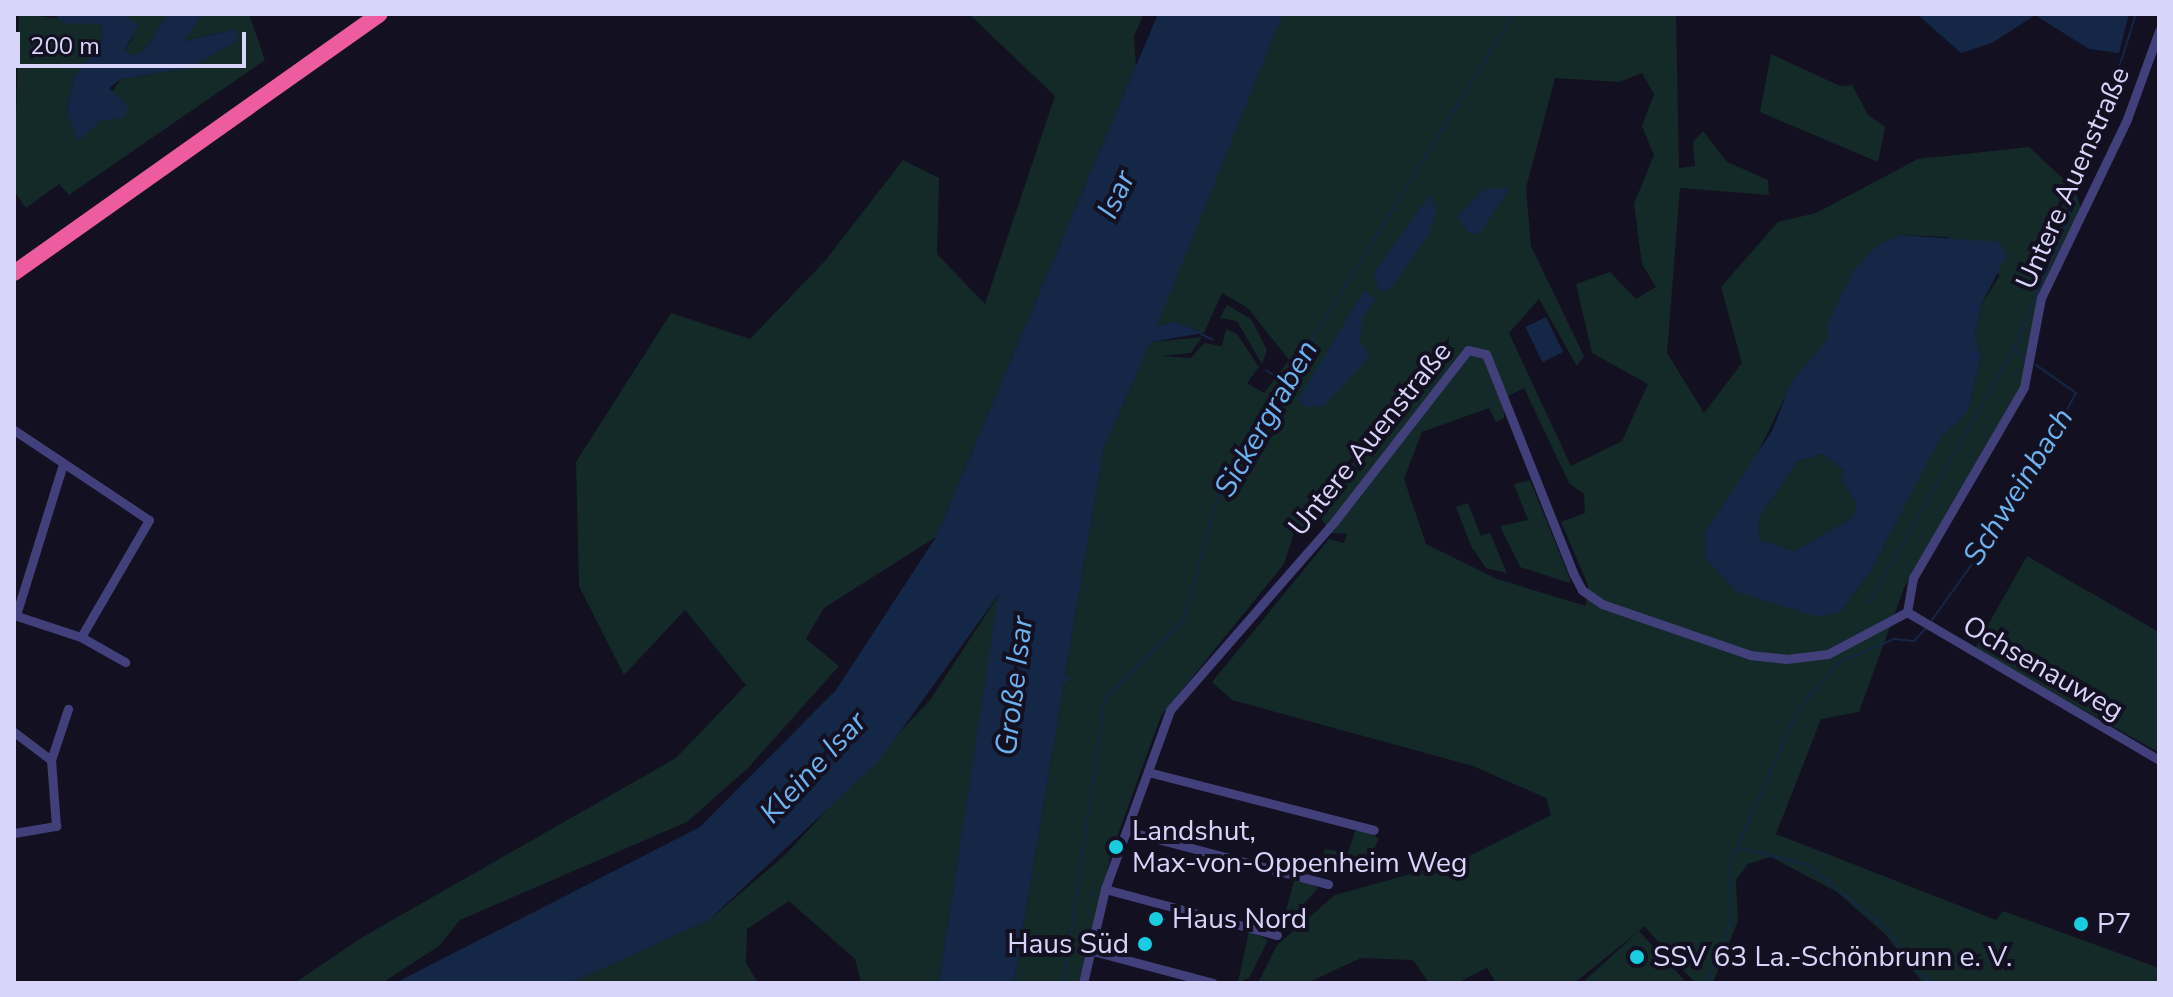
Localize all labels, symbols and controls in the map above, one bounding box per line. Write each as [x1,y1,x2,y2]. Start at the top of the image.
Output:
scale bar [20,16,250,66]
text: 200 m [30,30,100,62]
street label: Untere Auenstraße [2009,62,2137,294]
water label: Isar [1090,165,1144,225]
water label: Sickergraben [1208,334,1326,504]
street label: Untere Auenstraße [1282,335,1458,543]
water label: Schweinbach [1956,402,2082,572]
street label: Ochsenauweg [1957,608,2129,728]
water label: Große Isar [989,614,1041,758]
water label: Kleine Isar [753,705,875,831]
place label: Landshut, Max-von-Oppenheim Weg [1132,814,1467,880]
marker: Landshut, Max-von-Oppenheim Weg [1107,838,1125,856]
place label: Haus Nord [1172,902,1307,936]
place label: P7 [2097,907,2132,941]
marker: Haus Nord [1147,910,1165,928]
marker: P7 [2072,915,2090,933]
place label: Haus Süd [1007,927,1129,961]
marker: Haus Süd [1136,935,1154,953]
place label: SSV 63 La.-Schönbrunn e. V. [1653,940,2012,974]
marker: SSV 63 La.-Schönbrunn e. V. [1628,948,1646,966]

